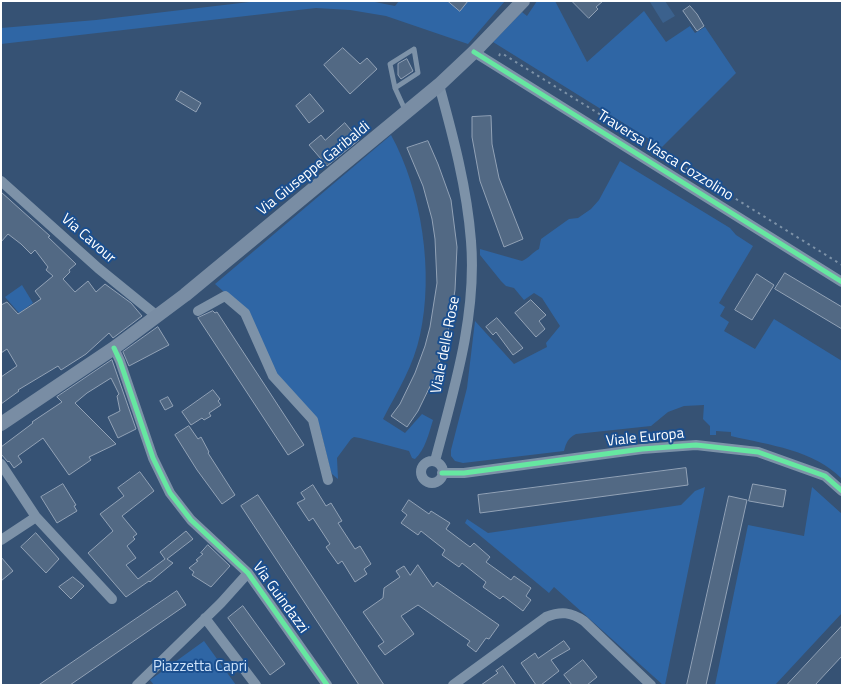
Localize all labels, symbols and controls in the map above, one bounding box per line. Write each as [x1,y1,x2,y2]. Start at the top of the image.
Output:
street label: Traversa Vasca Cozzolino [594,107,736,205]
street label: Via Giuseppe Garibaldi [254,118,374,220]
street label: Via Cavour [57,210,119,268]
street label: Viale delle Rose [428,295,464,395]
street label: Viale Europa [605,425,685,451]
street label: Via Guindazzi [248,559,312,637]
park label: Piazzetta Capri [153,658,247,676]

